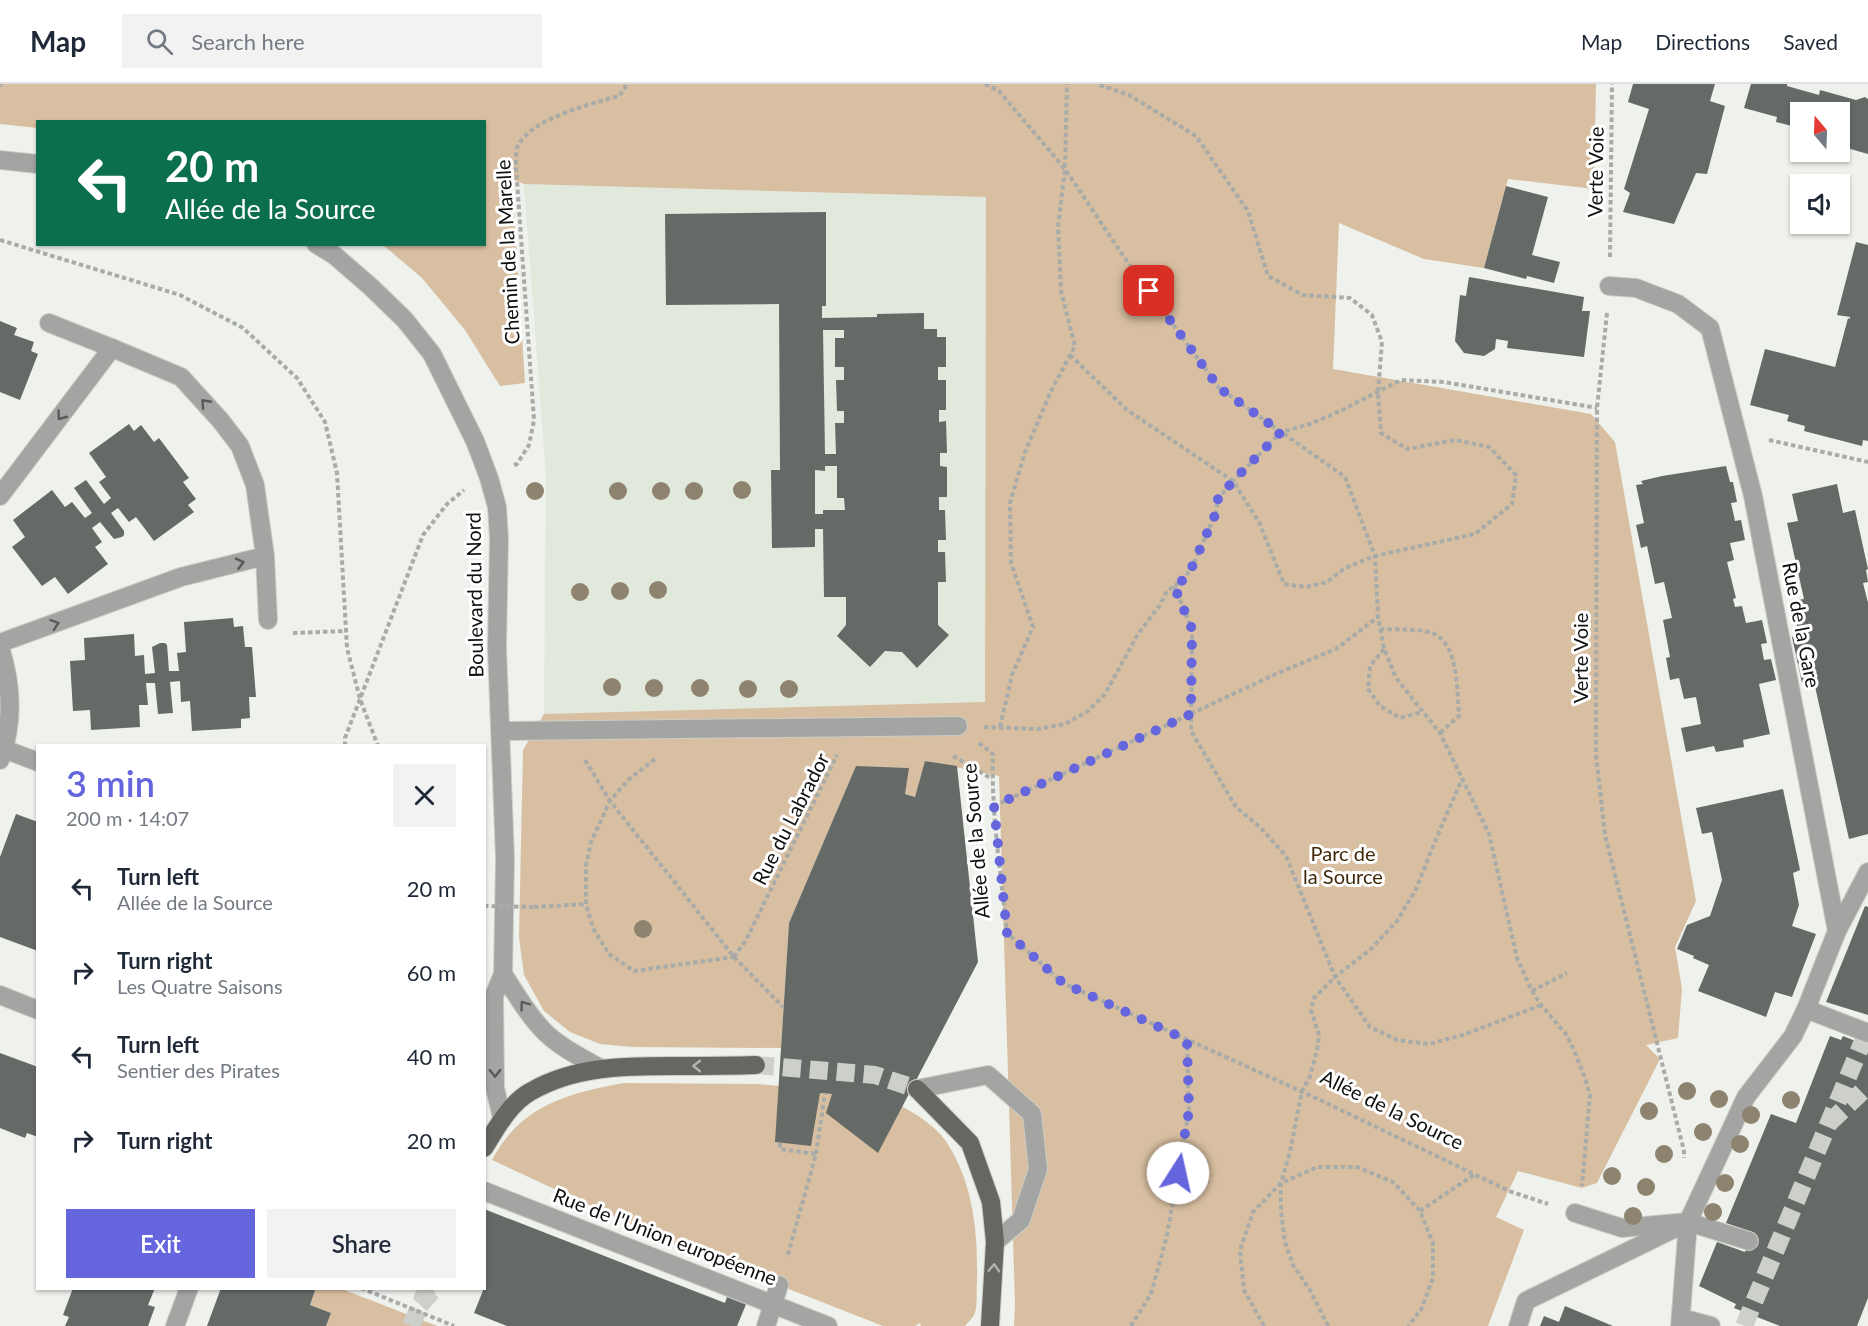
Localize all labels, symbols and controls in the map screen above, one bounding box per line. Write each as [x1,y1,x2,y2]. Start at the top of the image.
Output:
search box [122,14,542,68]
text: Map [30,24,86,58]
icon: search [143,25,176,58]
text: Search here [191,28,305,55]
text: Map [1581,29,1622,54]
text: Directions [1655,29,1750,54]
text: Saved [1783,29,1838,54]
north arrow [1790,102,1850,162]
map controls [1790,102,1850,234]
street label: Verte Voie [1582,126,1608,218]
text: 20 m [165,141,259,191]
icon: left [66,144,144,222]
street label: Chemin de la Marelle [490,159,524,345]
button: sound [1790,174,1850,234]
text: Allée de la Source [165,192,376,225]
pin [1123,265,1174,316]
icon: arrive [1132,274,1165,307]
one-way arrow [201,400,212,411]
one-way arrow [57,409,68,420]
street label: Boulevard du Nord [461,512,487,678]
one-way arrow [235,557,245,570]
street label: Rue de la Gare [1778,560,1826,690]
street label: Verte Voie [1568,613,1592,703]
one-way arrow [49,618,60,631]
street label: Rue du Labrador [747,748,834,888]
text: 3 min [66,761,155,805]
street label: Allée de la Source [956,762,994,920]
button: close [393,764,456,827]
text: 200 m · 14:07 [66,806,189,830]
park label: Parc de la Source [1303,841,1383,888]
text: Turn left [117,863,199,890]
icon: left [66,872,99,905]
text: 20 m [407,875,456,902]
text: Allée de la Source [117,890,273,914]
text: Turn right [117,947,212,974]
icon: right [66,956,99,989]
text: 60 m [407,959,456,986]
text: Les Quatre Saisons [117,974,283,998]
one-way arrow [520,1001,531,1012]
text: Turn left [117,1031,199,1058]
icon: left [66,1040,99,1073]
text: 40 m [407,1043,456,1070]
text: Sentier des Pirates [117,1058,280,1082]
one-way arrow [693,1060,702,1072]
street label: Allée de la Source [1317,1064,1468,1154]
one-way arrow [489,1068,501,1077]
icon: right [66,1124,99,1157]
text: Turn right [117,1127,212,1154]
text: 20 m [407,1127,456,1154]
position arrow [1146,1141,1210,1205]
street label: Rue de l'Union européenne [550,1182,781,1290]
button: Exit [66,1209,255,1278]
button: Share [267,1209,456,1278]
one-way arrow [987,1263,1000,1272]

